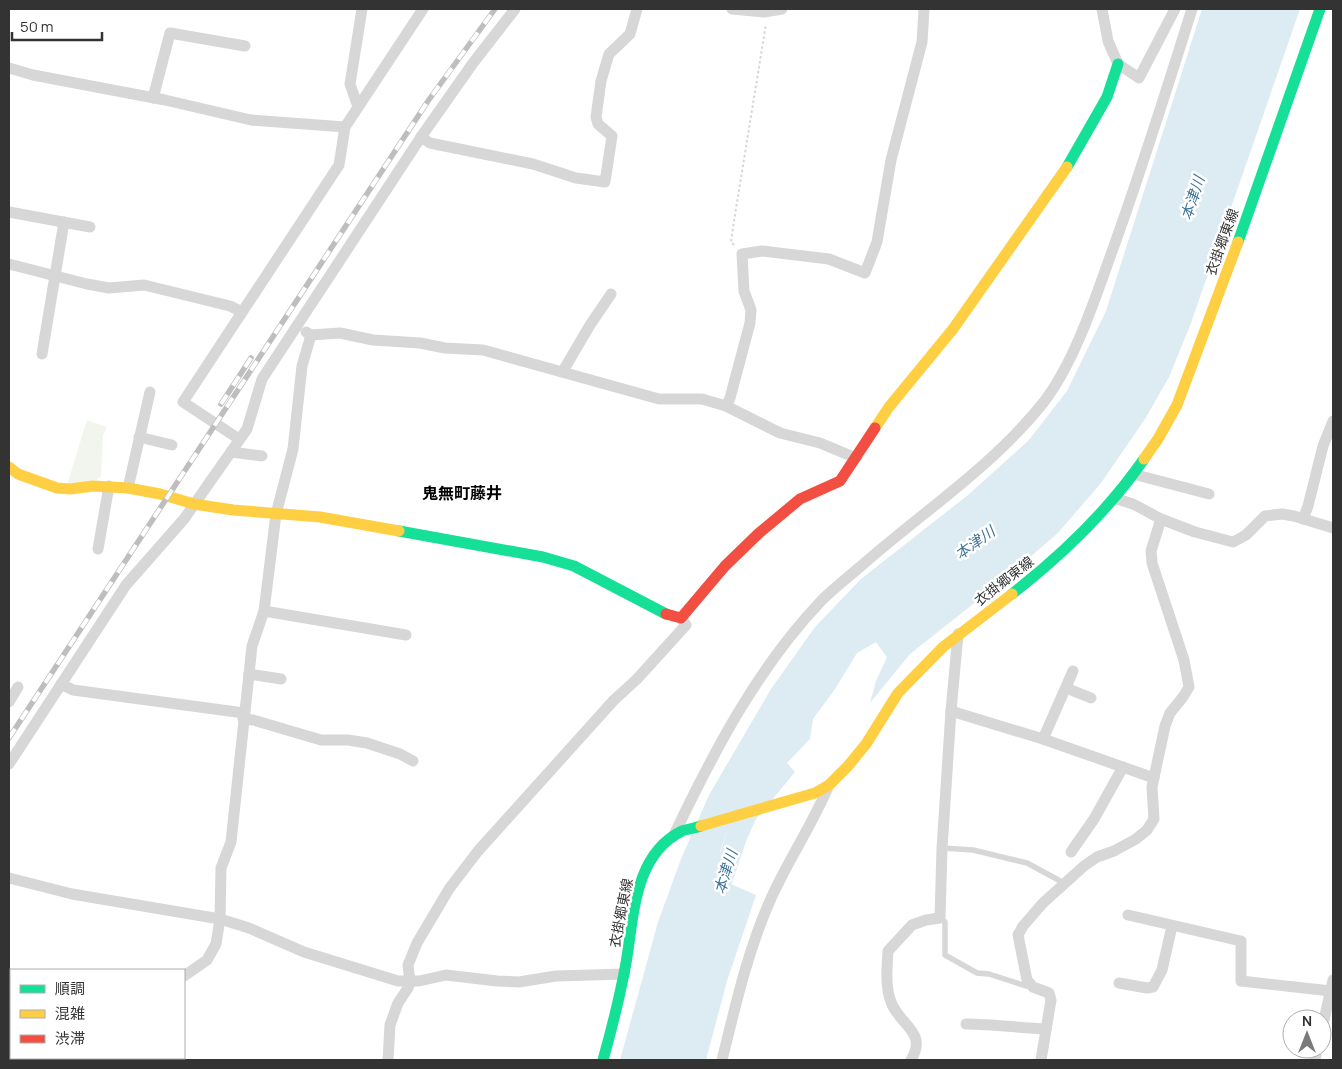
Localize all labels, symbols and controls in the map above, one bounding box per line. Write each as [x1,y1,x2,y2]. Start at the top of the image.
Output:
scale bar [12,10,102,42]
text: 50 m [20,16,54,37]
water label: 本津川 [1176,171,1210,222]
street label: 衣掛郷東線 [1201,206,1242,278]
district label: 鬼無町藤井 [422,482,502,504]
water label: 本津川 [950,520,1001,564]
street label: 衣掛郷東線 [970,552,1037,610]
water label: 本津川 [709,845,743,896]
street label: 衣掛郷東線 [605,877,637,949]
legend [10,969,185,1059]
text: 順調 [55,978,85,999]
text: 混雑 [55,1003,85,1024]
north arrow [1282,1009,1332,1059]
text: N [1302,1011,1312,1030]
text: 渋滞 [55,1028,85,1049]

